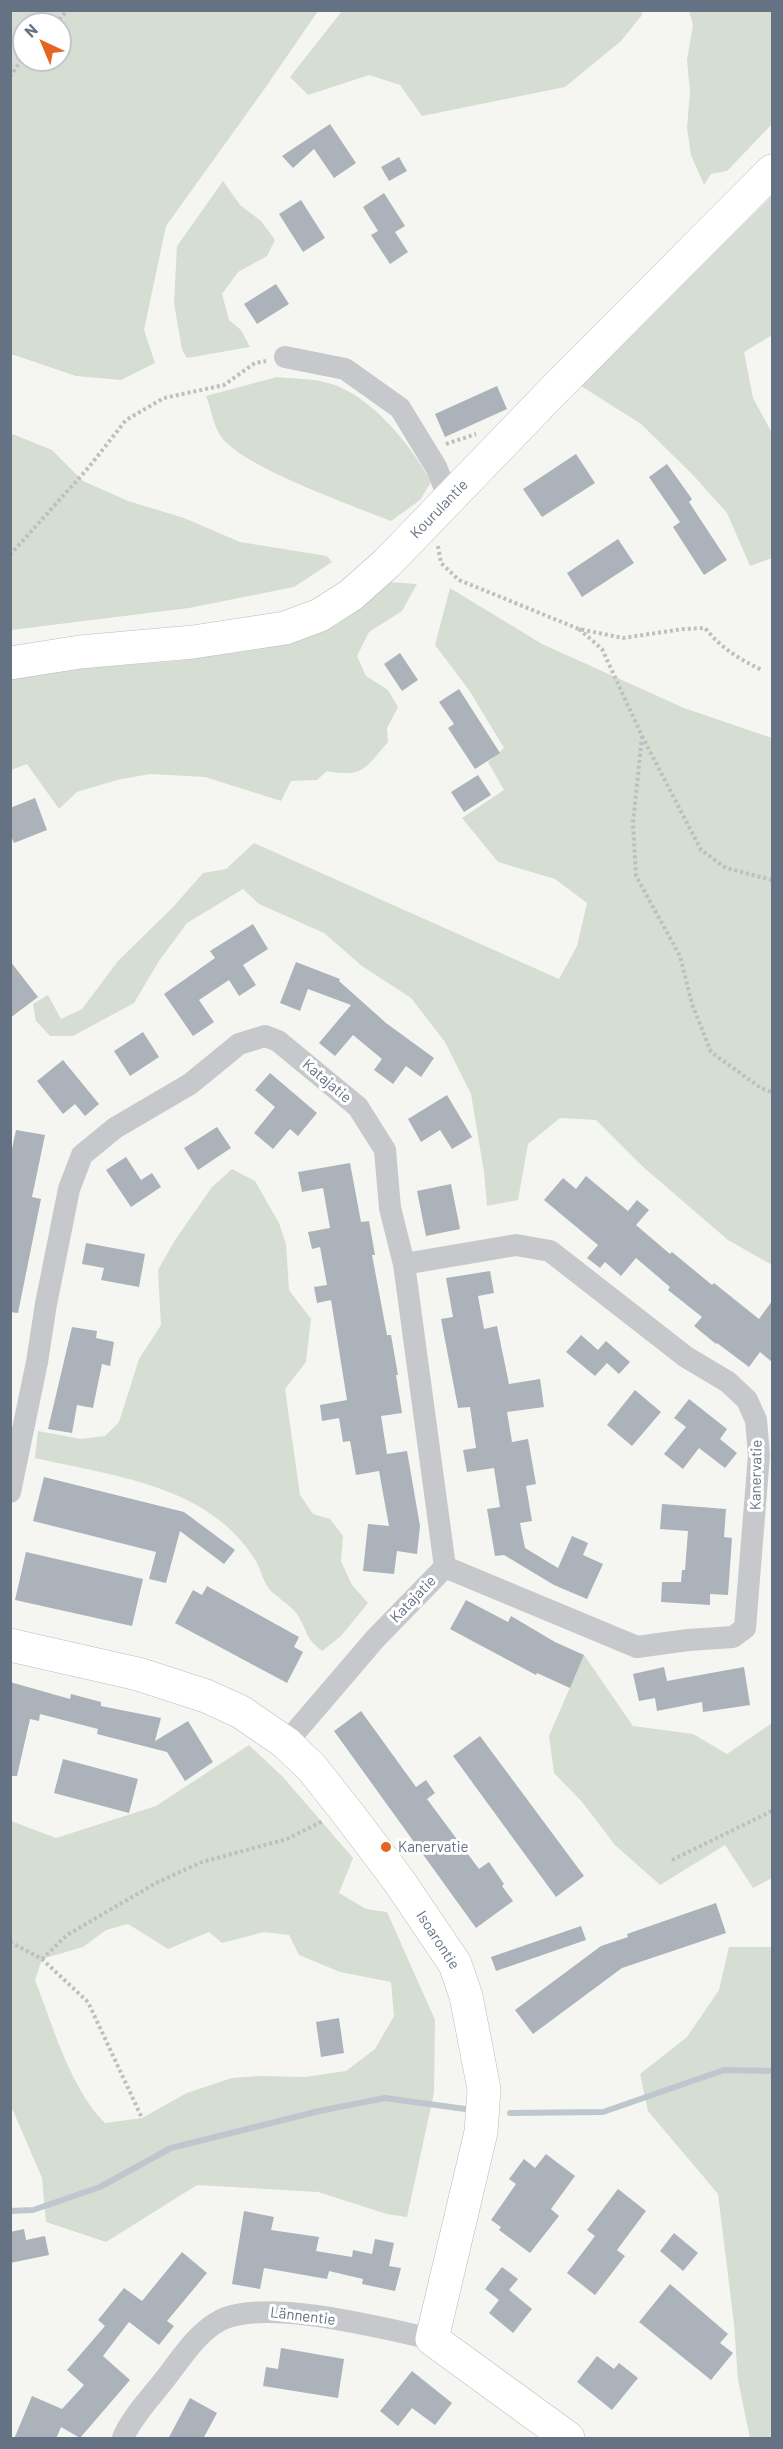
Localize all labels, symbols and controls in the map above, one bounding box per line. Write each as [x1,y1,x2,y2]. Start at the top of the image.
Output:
north arrow [12,12,72,72]
text: N [20,20,41,41]
street label: Kourulantie [406,476,472,542]
street label: Katajatie [299,1055,355,1107]
street label: Kanervatie [746,1440,766,1510]
street label: Katajatie [386,1572,440,1626]
place label: Kanervatie [398,1838,469,1856]
marker: Kanervatie [379,1840,393,1854]
street label: Isoarontie [413,1907,463,1973]
street label: Lännentie [269,2303,337,2329]

